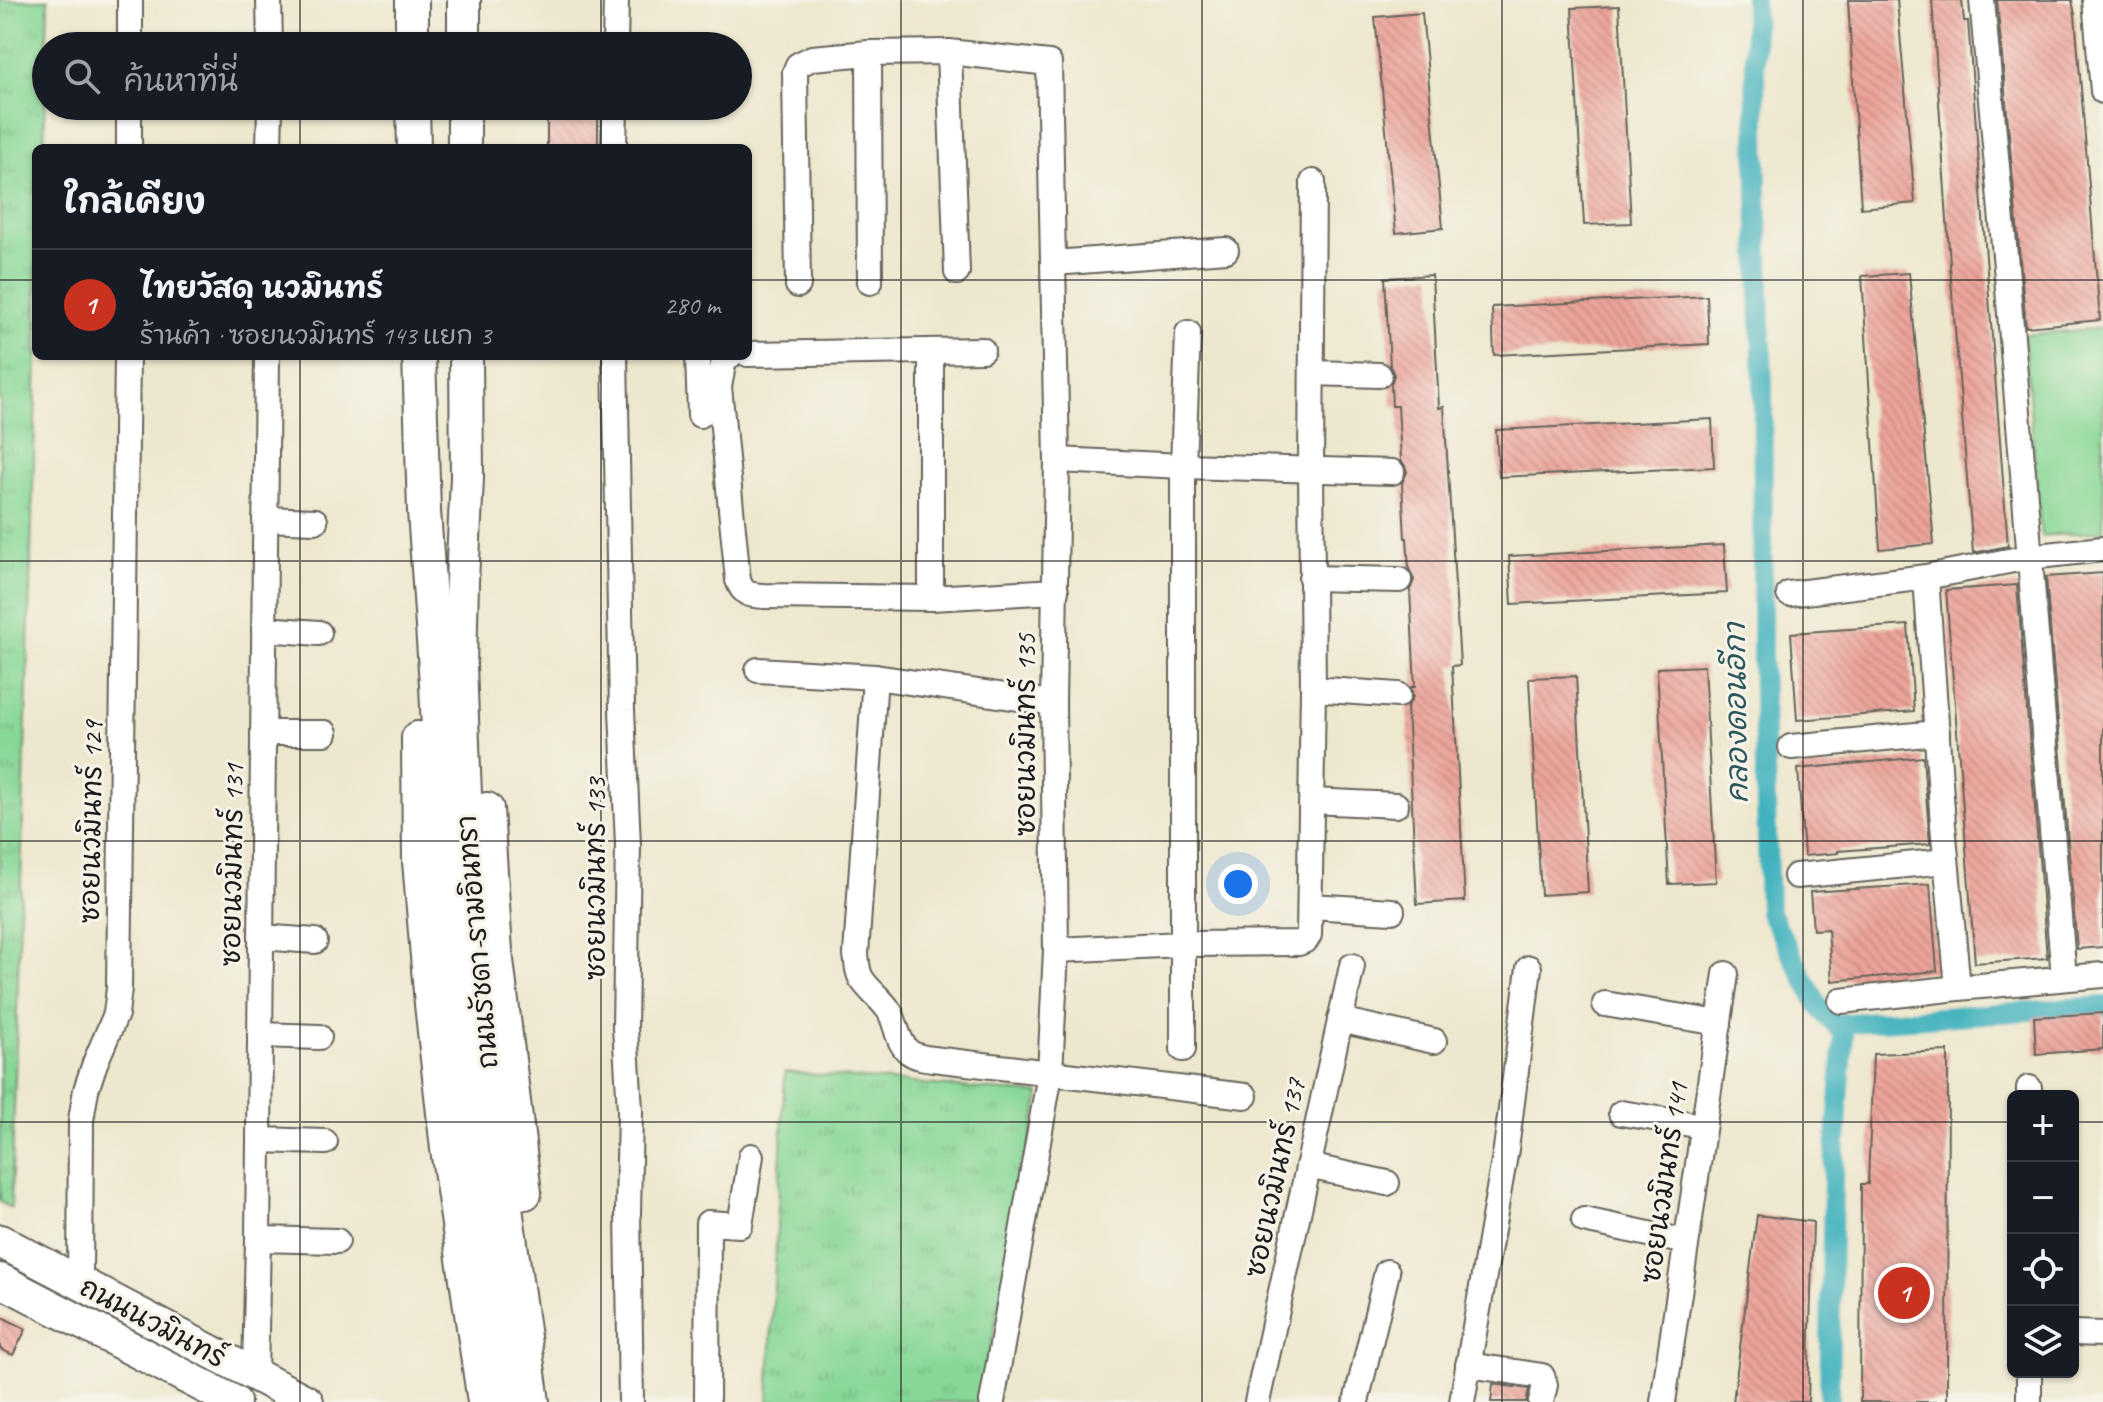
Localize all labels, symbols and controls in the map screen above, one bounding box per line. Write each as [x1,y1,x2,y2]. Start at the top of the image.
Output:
search box [32,32,752,120]
icon: search [60,54,104,98]
text: ค้นหาที่นี่ [124,62,238,100]
text: ใกล้เคียง [64,180,206,223]
text: ไทยวัสดุ นวมินทร์ [140,269,383,307]
text: 1 [84,289,96,322]
text: 280 m [664,289,720,322]
text: ร้านค้า · ซอยนวมินทร์ 143 แยก 3 [140,319,491,352]
water label: คลองดอนอีกา [1715,620,1757,804]
street label: ซอยนวมินทร์ 135 [1006,632,1043,836]
street label: ซอยนวมินทร์ 129 [70,718,110,924]
street label: ซอยนวมินทร์ 131 [211,762,251,967]
street label: ซอยนวมินทร์ 133 [576,775,613,980]
street label: ถนนรัชดา-รามอินทรา [448,814,506,1070]
your location [1218,864,1258,904]
street label: ซอยนวมินทร์ 137 [1235,1074,1313,1281]
street label: ซอยนวมินทร์ 141 [1631,1079,1696,1286]
map controls [2007,1090,2079,1378]
button: + [2007,1090,2079,1162]
button: − [2007,1162,2079,1234]
button: locate [2007,1234,2079,1306]
pin: 1 [1878,1263,1930,1323]
street label: ถนนนวมินทร์ [74,1267,233,1375]
button: layers [2007,1306,2079,1378]

